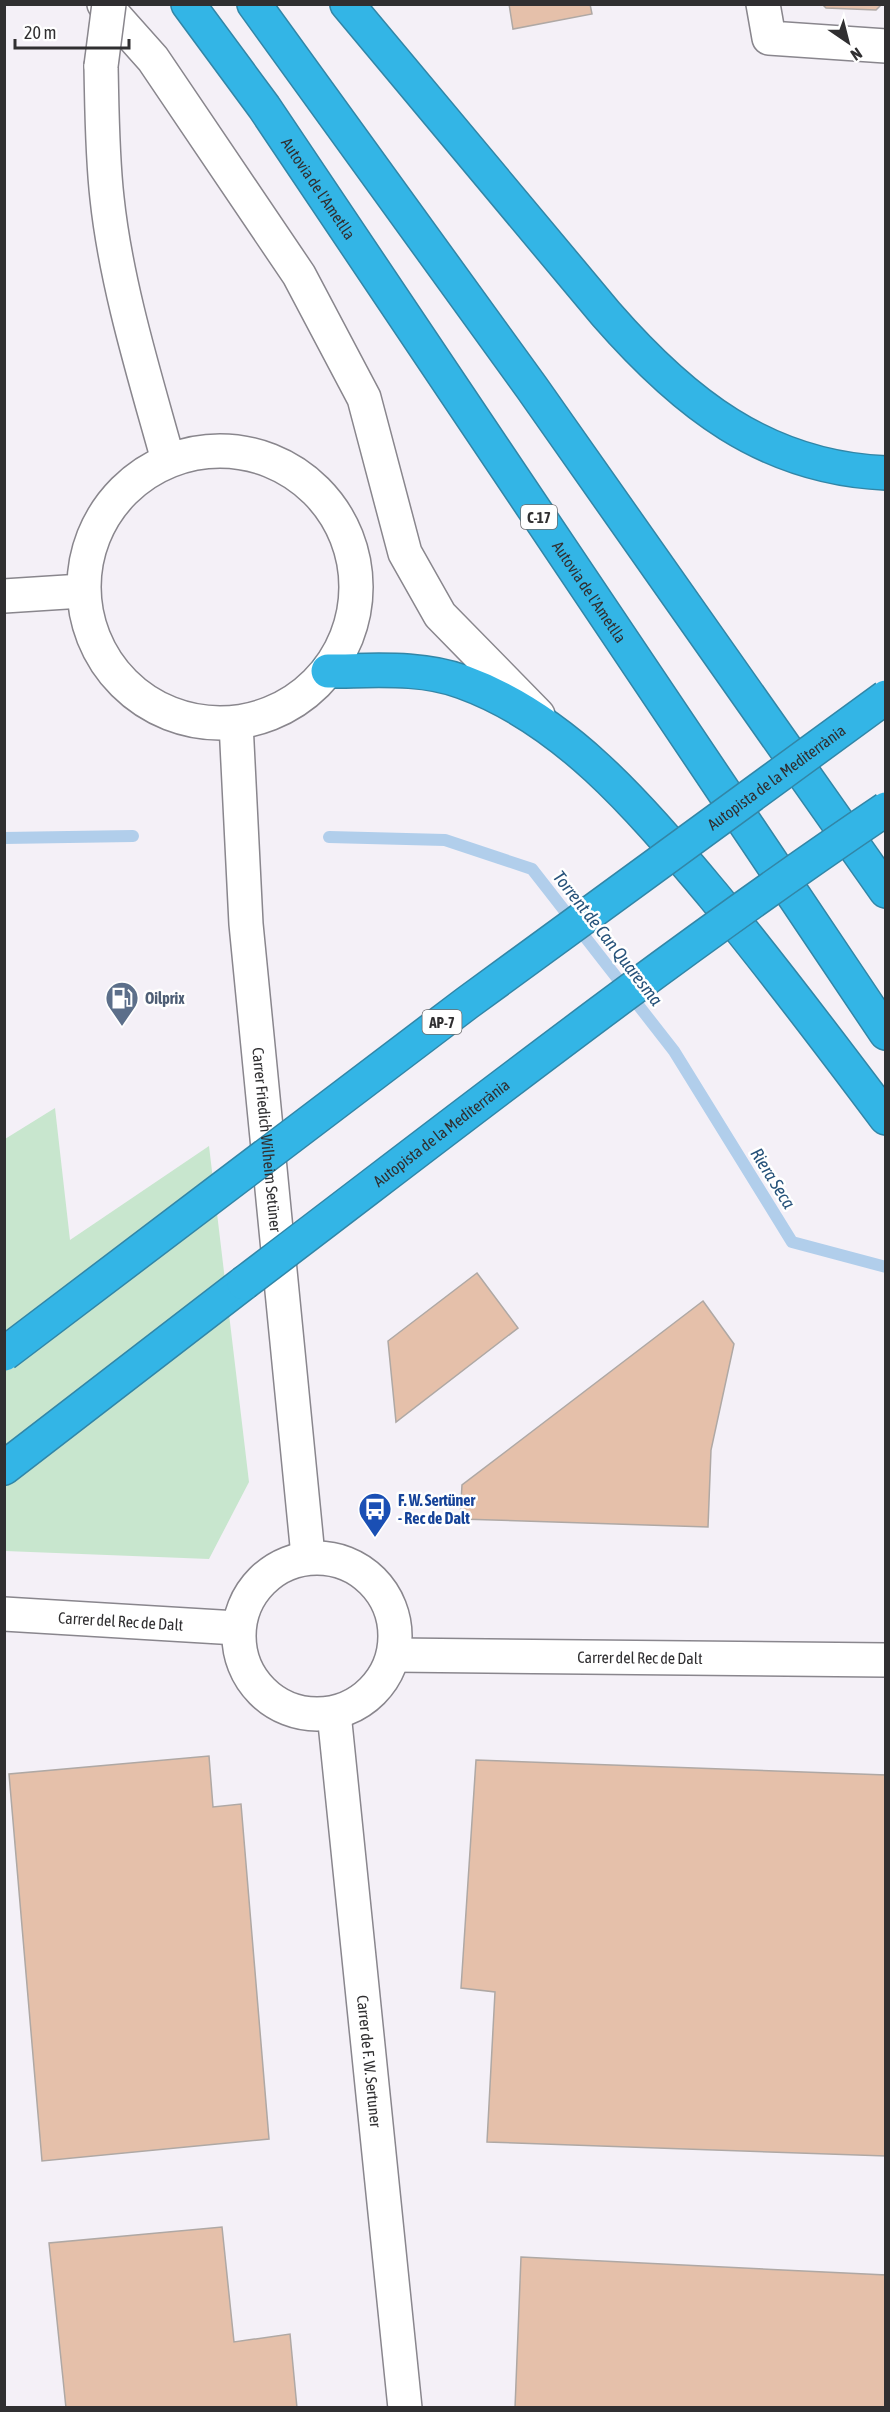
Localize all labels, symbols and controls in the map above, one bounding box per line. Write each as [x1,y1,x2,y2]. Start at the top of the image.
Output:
scale bar [15,12,129,50]
north arrow [818,12,878,72]
text: 20 m [24,22,56,43]
text: N [848,44,866,64]
street label: Autovia de l'Ametlla [278,134,359,243]
road number: C-17 [521,505,557,529]
street label: Autovia de l'Ametlla [549,538,630,646]
street label: Autopista de la Mediterrània [704,721,849,833]
water label: Torrent de Can Quaresma [549,867,667,1010]
fuel station icon: Oilprix [104,980,140,1027]
place label: Oilprix [145,989,185,1007]
road number: AP-7 [422,1010,462,1034]
street label: Carrer Friedich Wilheim Setüner [249,1047,285,1233]
street label: Autopista de la Mediterrània [370,1075,513,1190]
water label: Riera Seca [746,1144,800,1213]
bus stop icon: F. W. Sertüner - Rec de Dalt [357,1491,393,1538]
place label: F. W. Sertüner - Rec de Dalt [398,1491,476,1527]
street label: Carrer del Rec de Dalt [58,1608,184,1634]
street label: Carrer del Rec de Dalt [577,1648,703,1667]
street label: Carrer de F. W. Sertuner [354,1994,385,2128]

